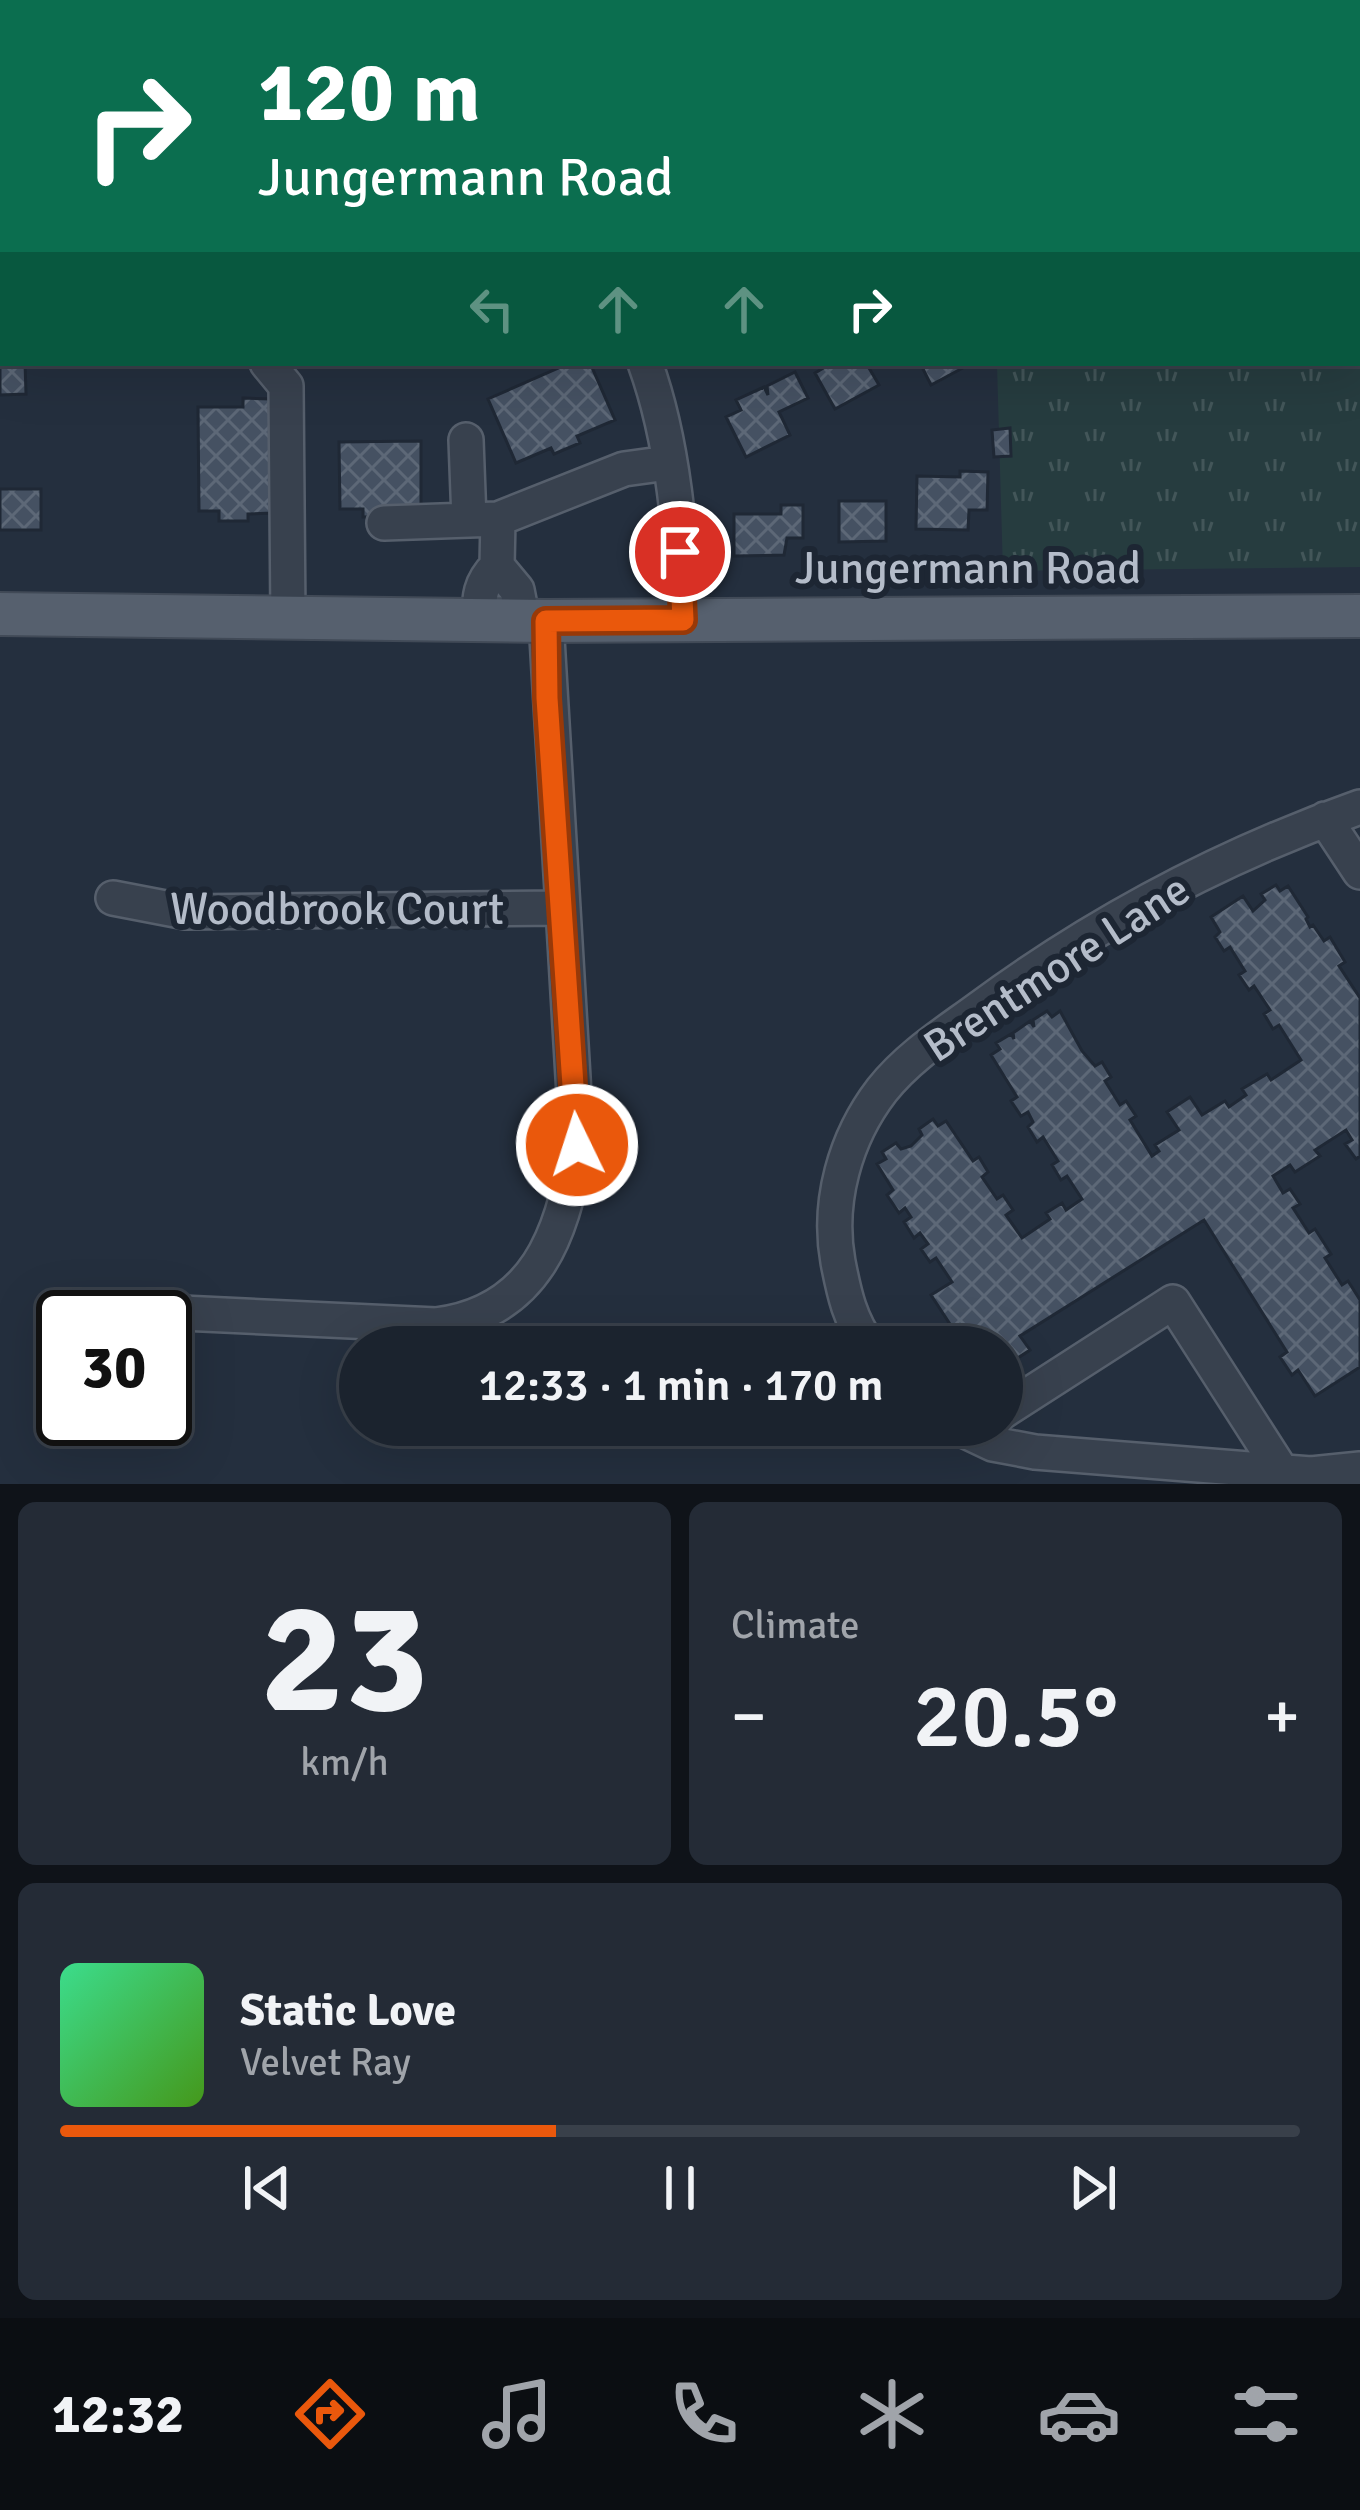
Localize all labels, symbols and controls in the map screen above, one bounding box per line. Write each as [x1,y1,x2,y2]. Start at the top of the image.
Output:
text: 120 m [258,41,480,145]
icon: right [60,48,216,204]
text: Jungermann Road [258,144,673,211]
icon: left [459,276,525,342]
icon: ahead [585,276,651,342]
icon: ahead [711,276,777,342]
icon: right [837,276,903,342]
pin [629,501,731,603]
icon: arrive [647,519,713,585]
street label: Jungermann Road [795,541,1141,596]
street label: Brentmore Lane [914,862,1200,1074]
street label: Woodbrook Court [170,882,504,937]
position arrow [514,1082,640,1208]
speed limit sign: 30 [36,1290,192,1446]
text: 12:33 · 1 min · 170 m [479,1358,883,1413]
text: 23 [260,1563,429,1756]
text: Climate [731,1601,860,1649]
text: 20.5° [913,1661,1118,1772]
text: − [731,1676,767,1757]
text: + [1264,1676,1300,1757]
text: km/h [300,1738,389,1786]
text: Static Love [240,1983,456,2038]
text: Velvet Ray [240,2038,411,2086]
icon: previous [234,2155,300,2221]
icon: pause [647,2155,713,2221]
icon: next [1060,2155,1126,2221]
icon: directions [288,2372,372,2456]
icon: music [475,2372,559,2456]
icon: phone [662,2372,746,2456]
icon: climate [850,2372,934,2456]
icon: car [1037,2372,1121,2456]
icon: filters [1224,2372,1308,2456]
text: 12:32 [52,2381,184,2448]

